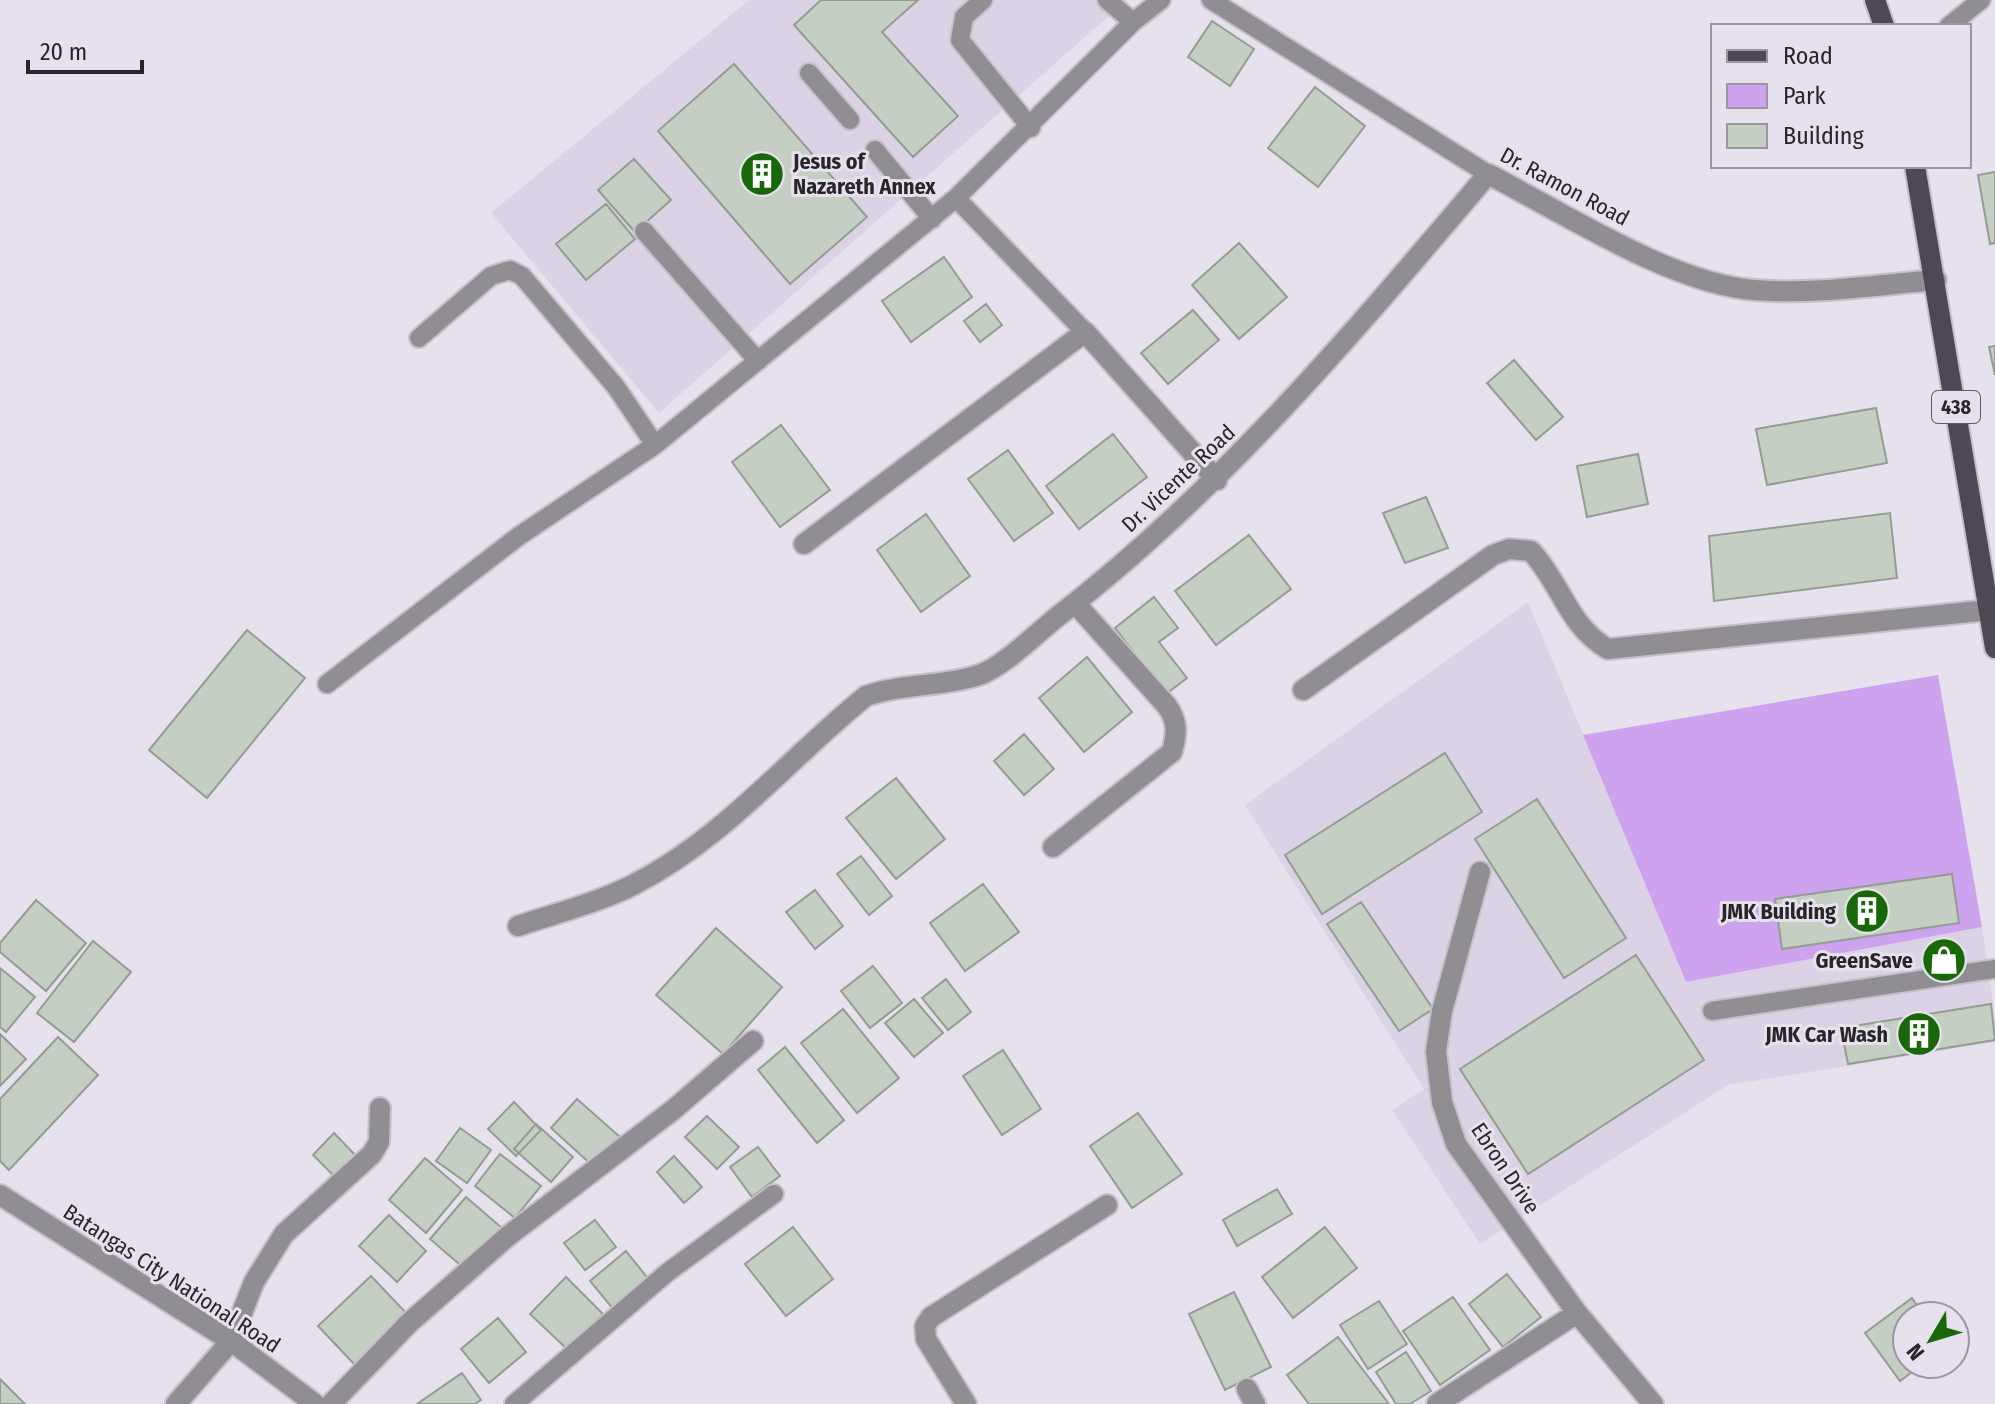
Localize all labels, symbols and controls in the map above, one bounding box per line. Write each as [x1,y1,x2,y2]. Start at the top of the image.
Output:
scale bar [28,24,142,74]
legend [1711,24,1971,168]
text: 20 m [40,38,87,66]
text: Road [1783,42,1833,70]
text: Park [1783,82,1826,110]
text: Building [1783,122,1865,150]
street label: Dr. Ramon Road [1496,141,1634,232]
place label: Jesus of Nazareth Annex [792,148,936,200]
building icon: Jesus of Nazareth Annex [738,150,786,198]
road number: 438 [1932,391,1980,423]
street label: Dr. Vicente Road [1116,419,1241,538]
building icon: JMK Building [1843,887,1891,935]
place label: JMK Building [1720,898,1836,925]
shop icon: GreenSave [1920,936,1968,984]
place label: GreenSave [1815,947,1913,974]
building icon: JMK Car Wash [1895,1010,1943,1058]
place label: JMK Car Wash [1764,1021,1888,1048]
street label: Ebron Drive [1465,1118,1546,1219]
street label: Batangas City National Road [58,1198,285,1359]
north arrow [1891,1300,1971,1380]
text: N [1901,1338,1930,1366]

